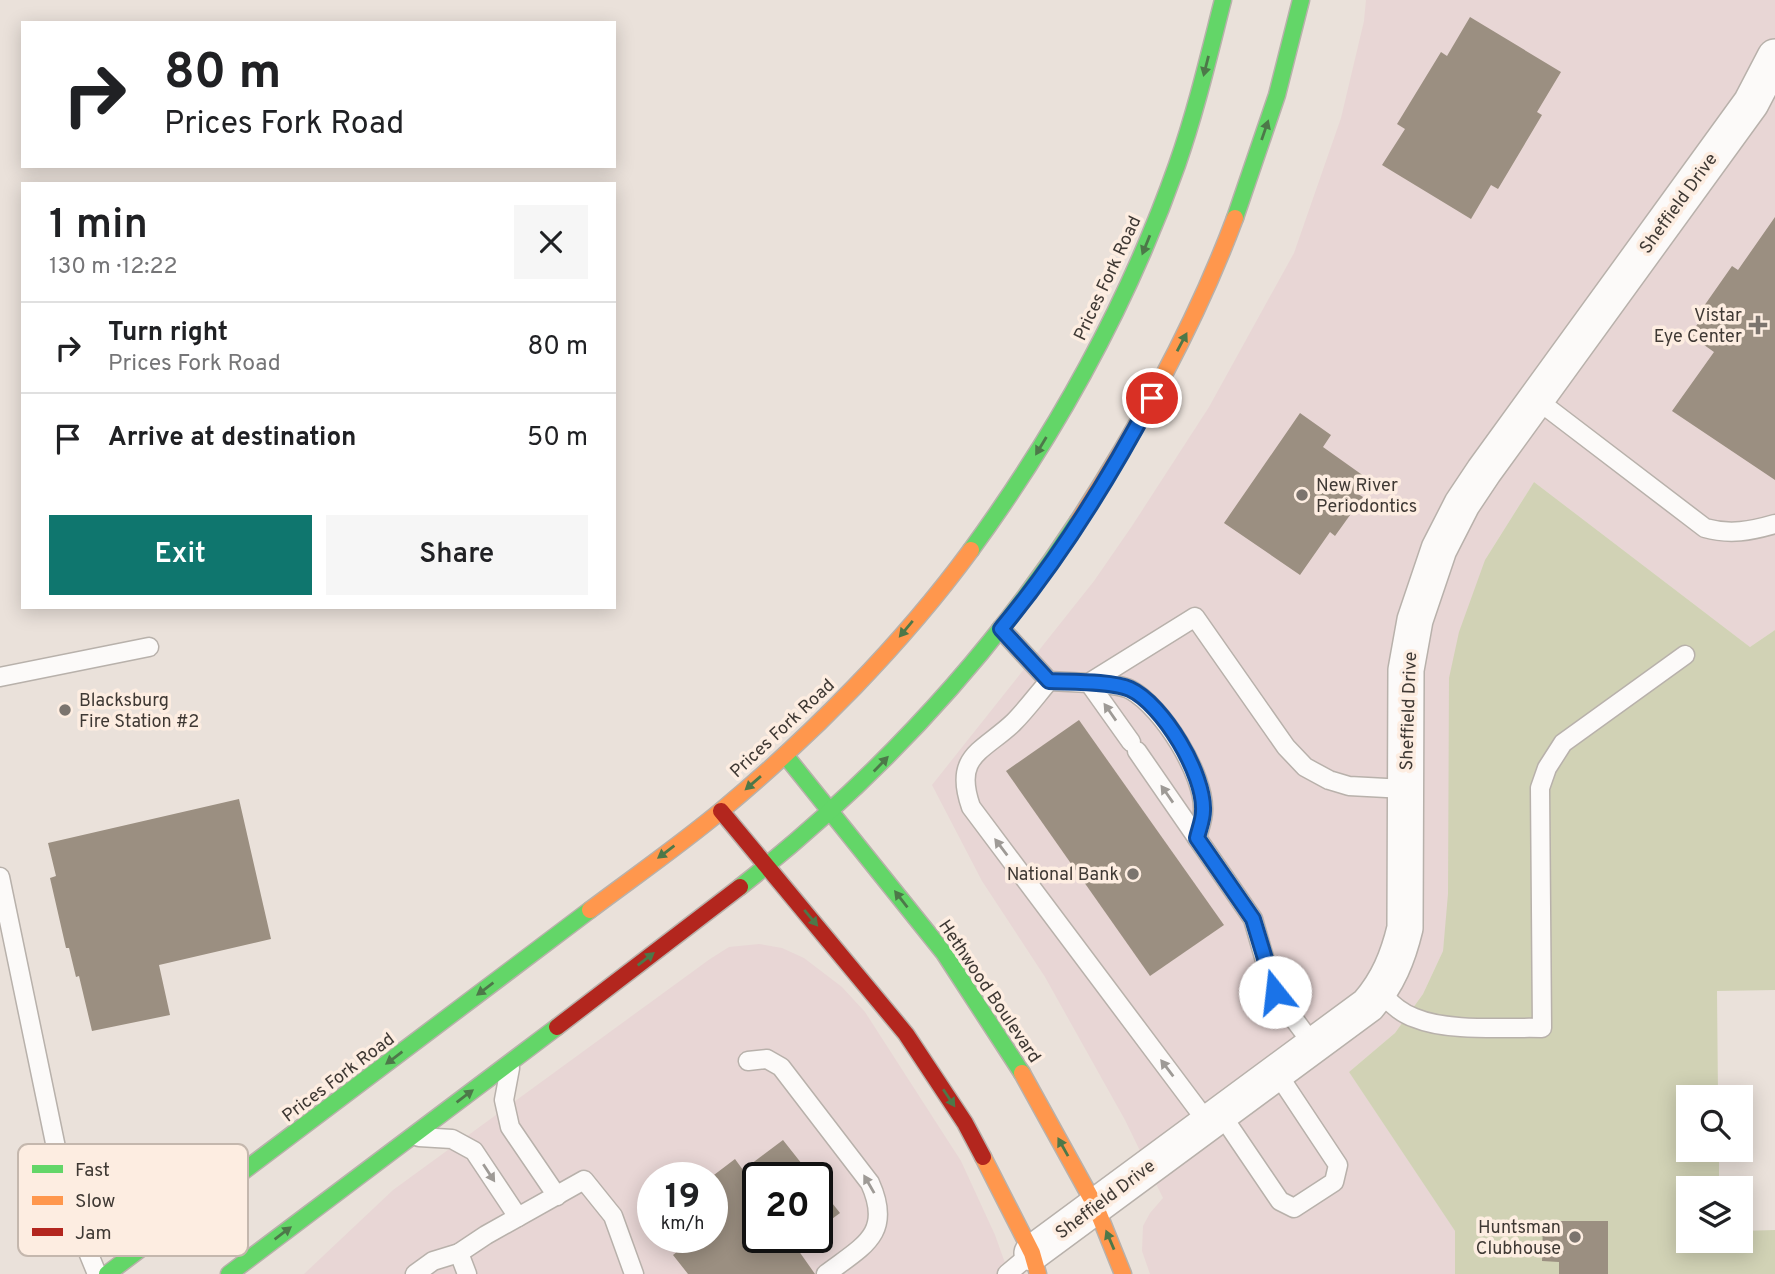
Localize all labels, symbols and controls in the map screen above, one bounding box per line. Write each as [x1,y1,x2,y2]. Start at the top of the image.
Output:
text: 80 m [164,44,281,106]
icon: right [49,49,140,140]
one-way arrow [1200,55,1211,77]
text: Prices Fork Road [164,105,404,145]
one-way arrow [1260,120,1271,141]
street label: Sheffield Drive [1635,149,1723,259]
text: 1 min [49,200,148,253]
button: close [514,205,588,279]
street label: Prices Fork Road [1069,213,1147,345]
one-way arrow [1140,234,1151,255]
text: 130 m · 12:22 [49,253,178,282]
place label: Vistar Eye Center [1654,305,1742,349]
marker: Vistar Eye Center [1748,315,1768,335]
text: Turn right [108,317,228,350]
icon: right [49,329,87,367]
text: 80 m [528,331,588,364]
one-way arrow [1176,332,1188,352]
text: Prices Fork Road [108,350,281,379]
pin [1122,368,1182,428]
icon: arrive [1133,379,1171,417]
icon: arrive [49,420,87,458]
text: Arrive at destination [108,422,356,455]
text: 50 m [527,422,588,455]
one-way arrow [1035,437,1047,456]
place label: New River Periodontics [1316,475,1417,519]
marker: New River Periodontics [1294,487,1310,503]
button: Exit [49,515,312,595]
button: Share [326,515,588,595]
one-way arrow [898,620,914,638]
street label: Sheffield Drive [1396,651,1423,771]
street label: Prices Fork Road [726,675,840,784]
place label: Blacksburg Fire Station #2 [79,690,199,734]
marker: Blacksburg Fire Station #2 [57,702,73,718]
one-way arrow [1103,703,1117,721]
one-way arrow [872,756,889,773]
one-way arrow [744,775,761,790]
one-way arrow [1161,785,1174,804]
one-way arrow [995,838,1009,856]
one-way arrow [657,844,675,858]
place label: National Bank [1007,864,1119,887]
marker: National Bank [1125,866,1141,882]
one-way arrow [893,891,908,909]
one-way arrow [803,909,818,926]
street label: Hethwood Boulevard [932,916,1045,1068]
one-way arrow [637,952,655,966]
position arrow [1238,955,1312,1029]
one-way arrow [476,982,494,996]
street label: Prices Fork Road [278,1028,400,1128]
one-way arrow [385,1051,404,1065]
one-way arrow [1160,1059,1174,1078]
map controls [1676,1085,1753,1253]
button: search [1676,1085,1753,1162]
one-way arrow [942,1088,955,1108]
one-way arrow [456,1090,474,1104]
one-way arrow [1057,1137,1069,1157]
legend [18,1144,248,1256]
street label: Sheffield Drive [1051,1155,1160,1245]
text: Fast [75,1159,110,1183]
speed limit sign: 20 [742,1162,833,1253]
one-way arrow [482,1164,495,1183]
one-way arrow [863,1175,875,1194]
text: 19 [665,1176,700,1220]
button: layers [1676,1176,1753,1253]
text: Slow [75,1190,115,1214]
text: km/h [661,1213,704,1236]
place label: Huntsman Clubhouse [1476,1217,1561,1261]
text: Jam [75,1222,112,1246]
one-way arrow [274,1226,292,1240]
marker: Huntsman Clubhouse [1567,1229,1583,1245]
one-way arrow [1104,1230,1115,1251]

